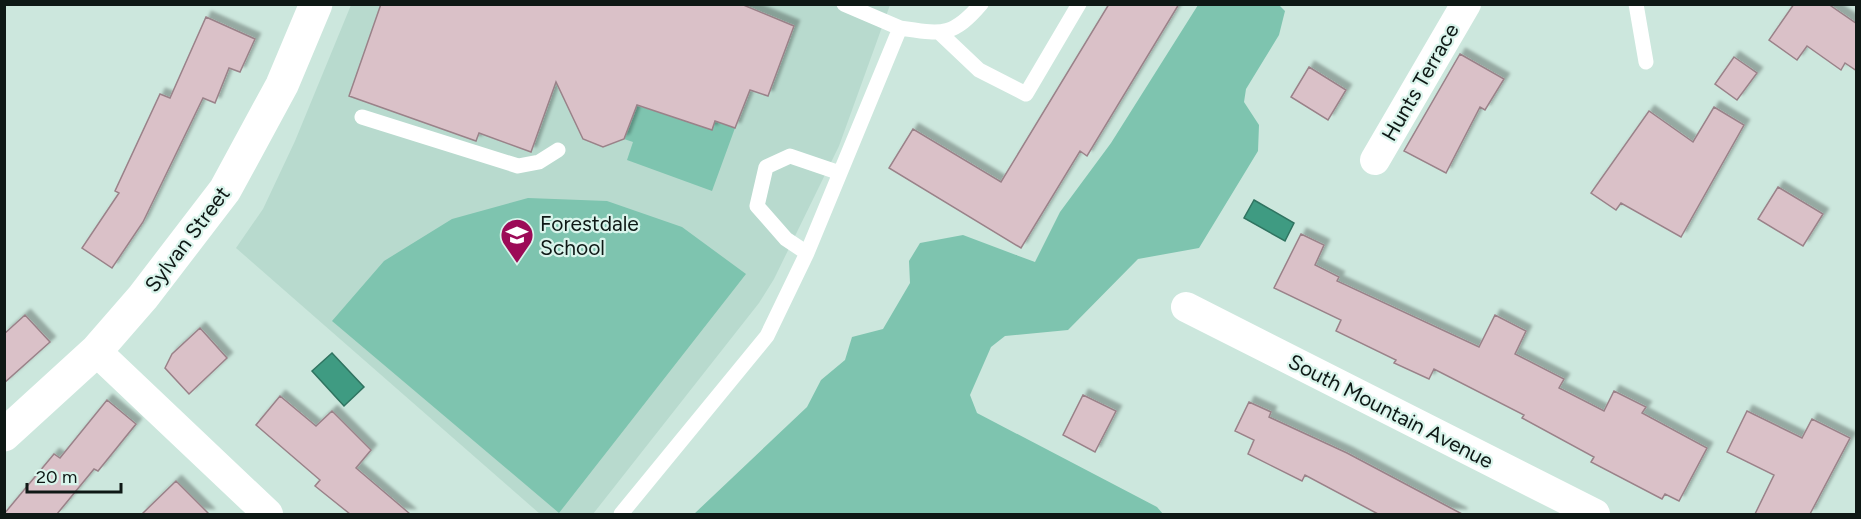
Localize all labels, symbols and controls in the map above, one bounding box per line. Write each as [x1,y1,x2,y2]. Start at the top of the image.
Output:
street label: Hunts Terrace [1376,19,1464,145]
street label: Sylvan Street [139,181,235,297]
place label: Forestdale School [540,211,639,260]
school or university icon: Forestdale School [499,217,535,264]
street label: South Mountain Avenue [1284,348,1498,474]
scale bar [27,456,122,494]
text: 20 m [36,466,77,488]

